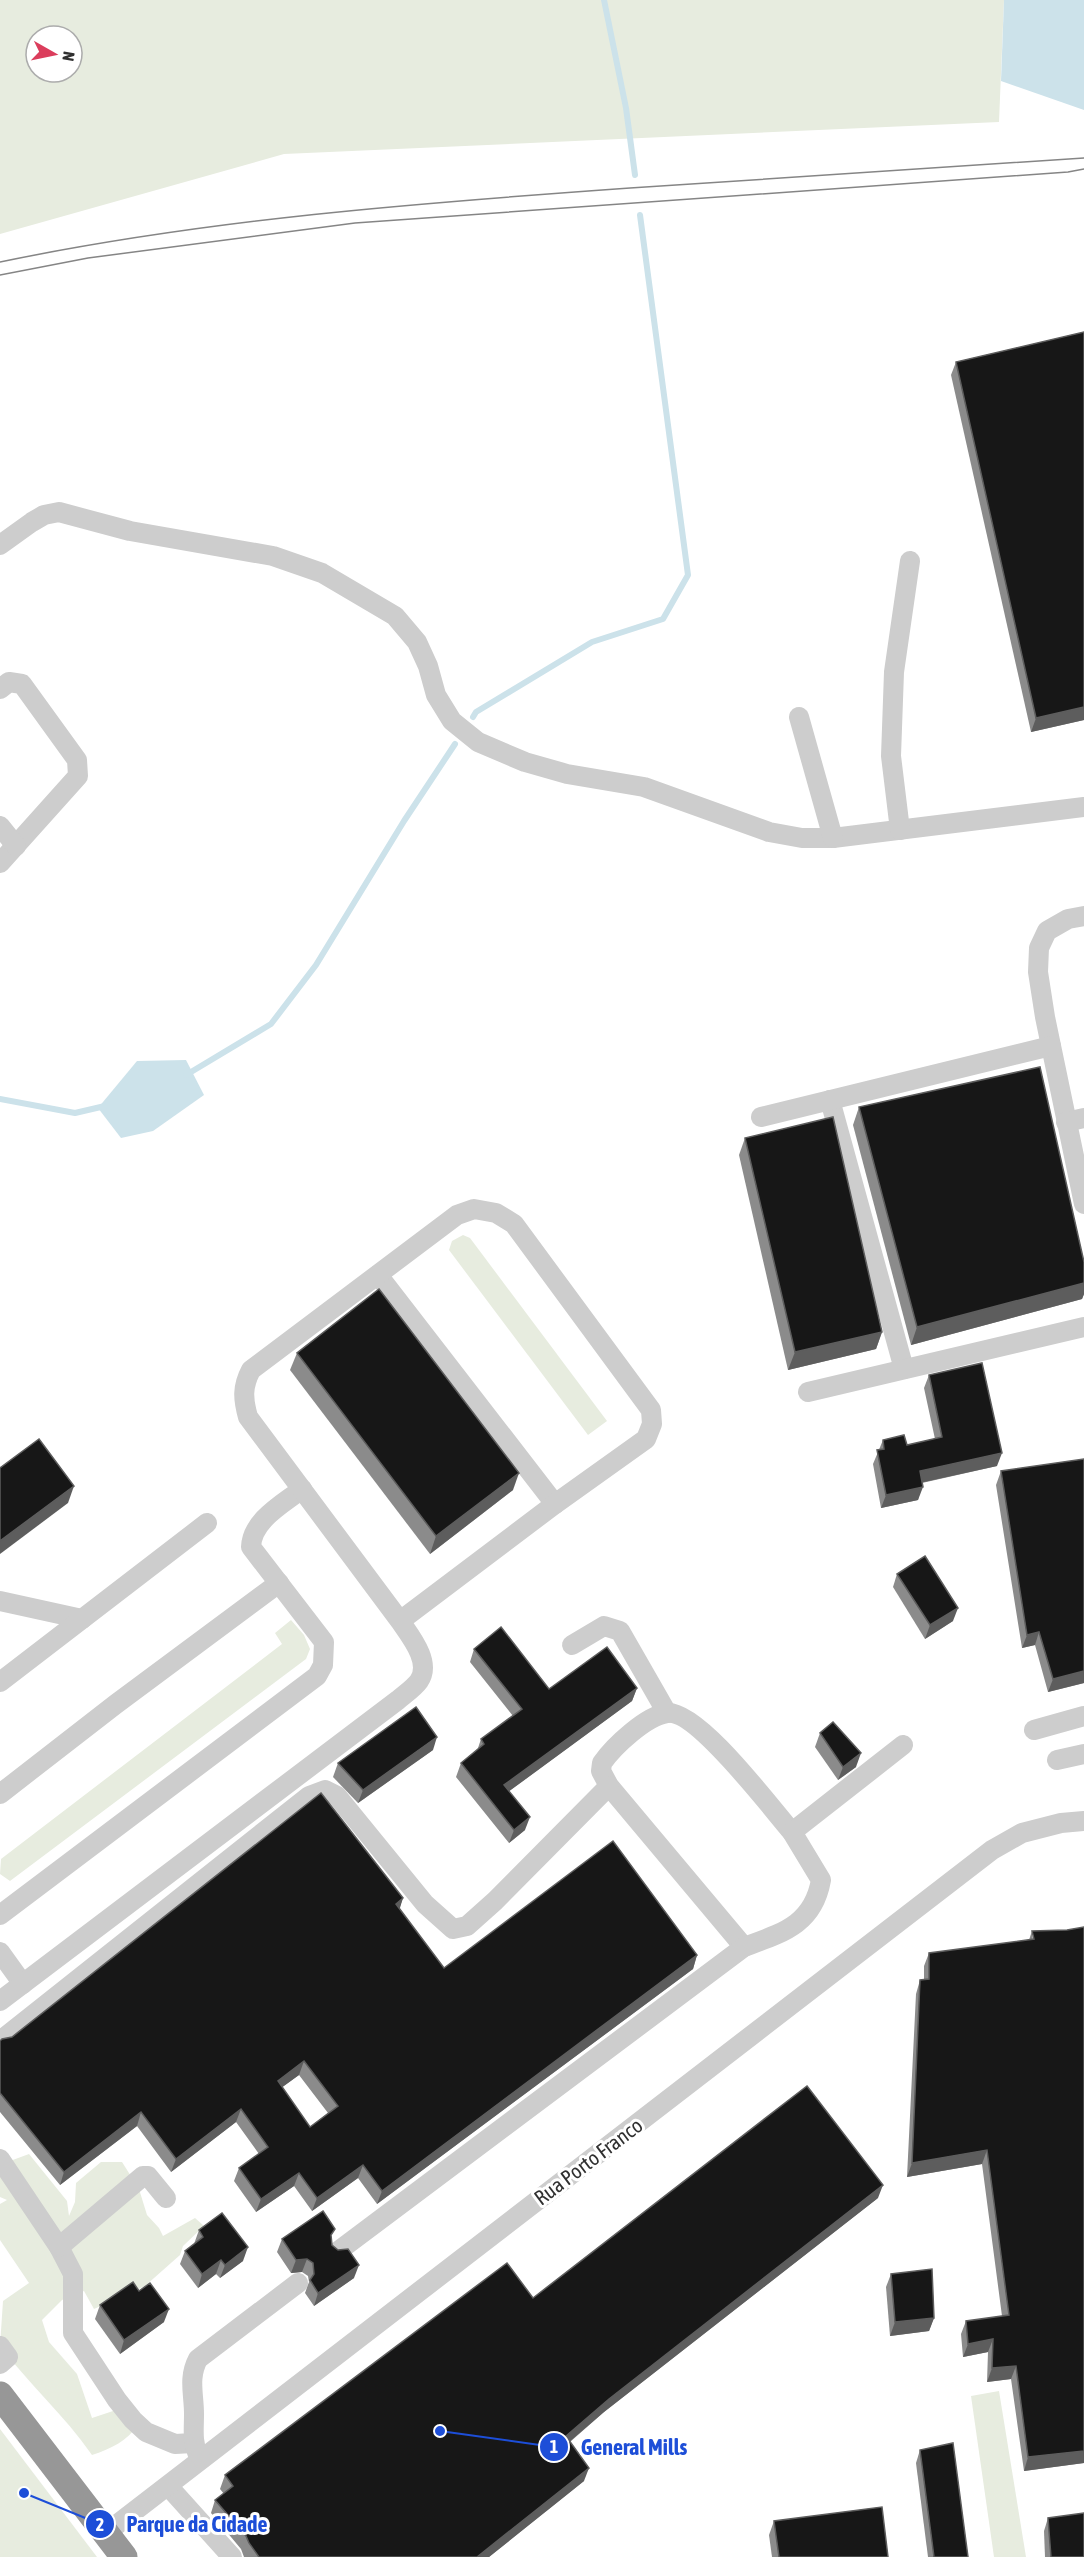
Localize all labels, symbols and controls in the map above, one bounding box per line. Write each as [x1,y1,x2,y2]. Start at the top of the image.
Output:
north arrow [24,24,84,84]
text: N [59,50,78,62]
street label: Rua Porto Franco [529,2113,647,2209]
callout: General Mills [539,2427,700,2467]
text: General Mills [581,2434,688,2460]
text: 1 [550,2436,558,2457]
callout: Parque da Cidade [85,2504,280,2544]
text: Parque da Cidade [127,2511,267,2537]
text: 2 [96,2514,104,2535]

